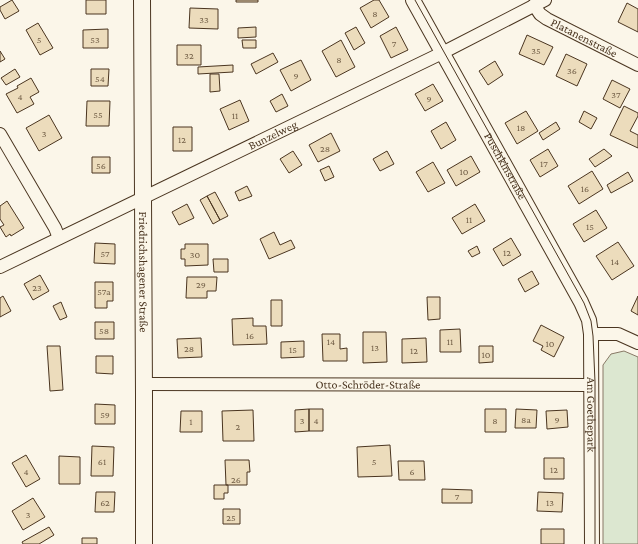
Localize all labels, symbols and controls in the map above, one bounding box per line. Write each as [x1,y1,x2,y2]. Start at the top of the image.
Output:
house number: 8 [372,8,378,19]
house number: 33 [199,14,209,25]
street label: Platanenstraße [549,15,620,60]
house number: 5 [37,34,42,45]
house number: 53 [90,34,100,45]
house number: 7 [392,38,397,49]
house number: 35 [531,45,541,56]
house number: 32 [184,50,194,61]
house number: 8 [336,54,342,65]
house number: 36 [567,65,577,76]
house number: 9 [293,70,299,81]
house number: 54 [95,73,105,84]
house number: 37 [611,89,621,100]
house number: 4 [17,91,23,102]
house number: 9 [426,93,432,104]
house number: 55 [93,109,103,120]
house number: 11 [232,110,238,121]
street label: Bunzelweg [246,117,300,153]
house number: 18 [517,122,525,133]
house number: 3 [42,128,47,139]
street label: Puschkinstraße [481,130,529,202]
house number: 12 [178,134,186,145]
house number: 28 [320,143,330,154]
house number: 17 [540,158,548,169]
house number: 56 [96,160,106,171]
house number: 10 [460,166,469,177]
house number: 16 [581,183,589,194]
street label: Friedrichshagener Straße [136,212,151,332]
house number: 11 [466,214,472,225]
house number: 15 [586,221,594,232]
house number: 12 [503,247,511,258]
house number: 57 [100,248,110,259]
house number: 30 [190,249,201,260]
house number: 14 [611,256,619,267]
house number: 29 [196,279,206,290]
house number: 23 [32,282,42,293]
house number: 57a [97,286,111,297]
house number: 58 [99,325,109,336]
house number: 16 [246,330,254,341]
house number: 14 [327,336,335,347]
house number: 11 [447,336,453,347]
house number: 10 [546,338,555,349]
house number: 13 [371,342,379,353]
house number: 28 [184,343,194,354]
house number: 15 [289,344,297,355]
house number: 12 [410,345,418,356]
house number: 10 [482,349,491,360]
street label: Otto-Schröder-Straße [316,377,420,392]
street label: Am Goethepark [584,377,599,452]
house number: 59 [100,409,110,420]
house number: 8a [521,414,531,425]
house number: 9 [554,414,560,425]
house number: 3 [300,415,305,426]
house number: 4 [313,415,319,426]
house number: 8 [492,415,498,426]
house number: 1 [189,416,193,427]
house number: 2 [236,421,241,432]
house number: 61 [98,456,106,467]
house number: 5 [372,456,377,467]
house number: 12 [550,464,558,475]
house number: 4 [23,466,29,477]
house number: 6 [409,466,415,477]
house number: 26 [231,474,241,485]
house number: 7 [455,491,460,502]
house number: 62 [100,497,110,508]
house number: 13 [546,497,554,508]
house number: 3 [26,509,31,520]
house number: 25 [226,512,236,523]

